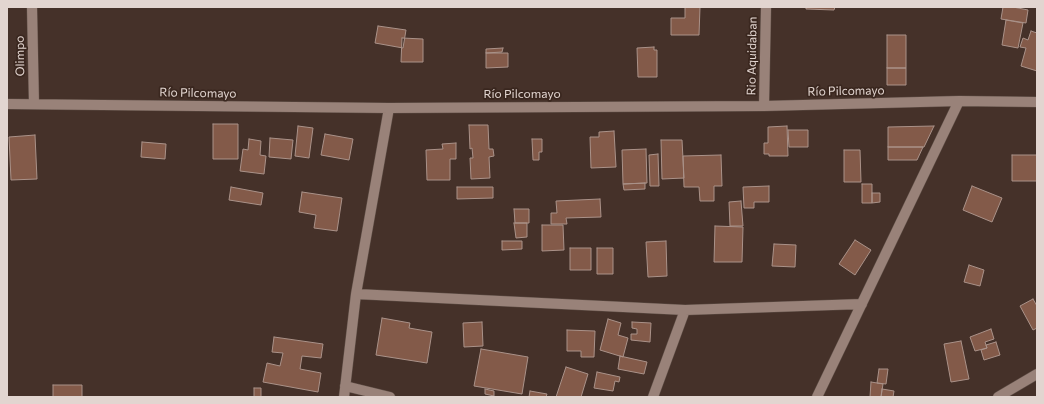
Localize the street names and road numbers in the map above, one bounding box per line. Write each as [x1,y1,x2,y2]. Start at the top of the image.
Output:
street label: Rio Aquidaban [744,16,760,96]
street label: Olimpo [12,36,28,76]
street label: Río Pilcomayo [807,83,885,99]
street label: Río Pilcomayo [159,85,237,101]
street label: Río Pilcomayo [483,87,561,101]

